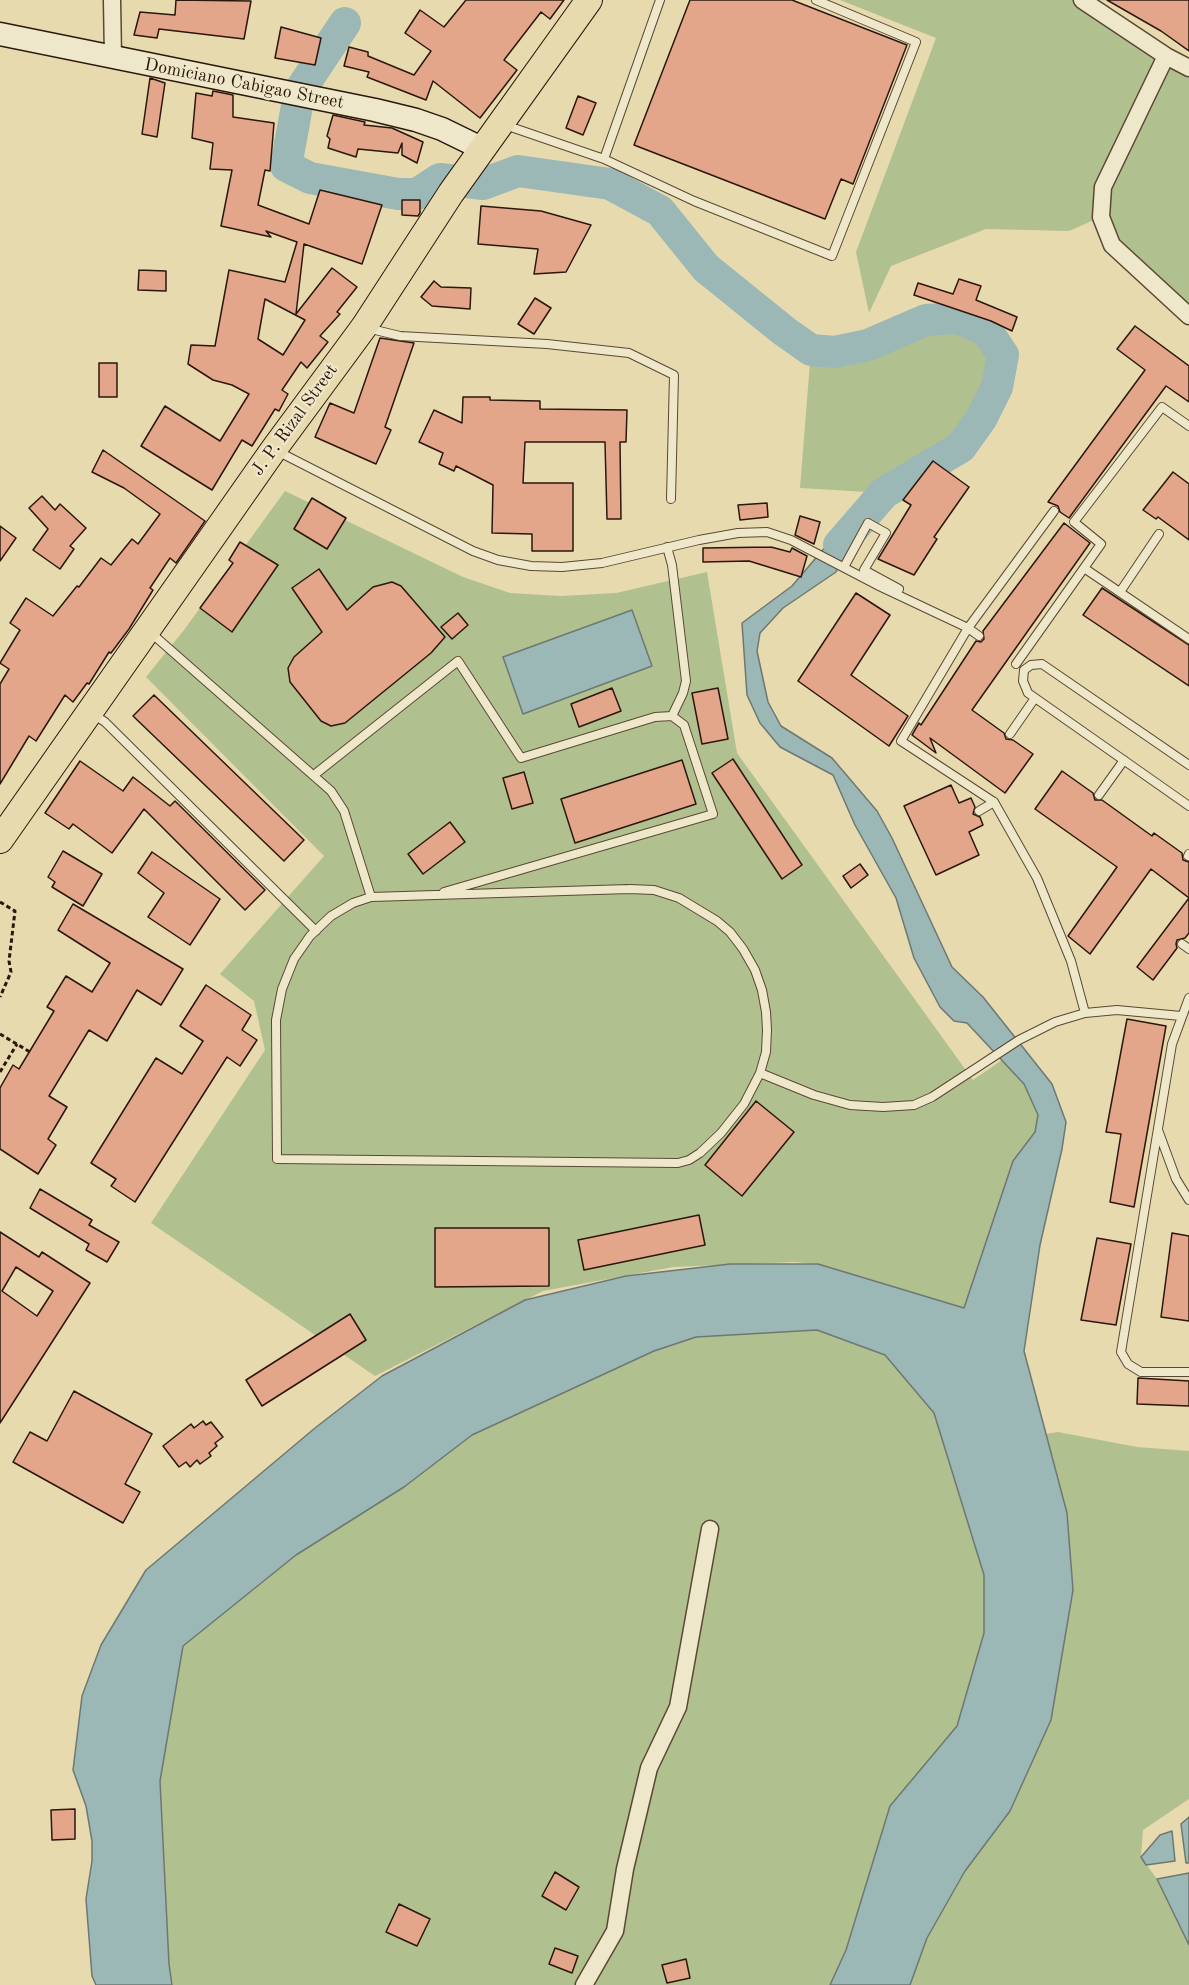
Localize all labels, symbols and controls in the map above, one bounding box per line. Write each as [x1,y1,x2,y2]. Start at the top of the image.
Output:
street label: Domiciano Cabigao Street [142,54,346,114]
street label: J. P. Rizal Street [247,360,343,480]

